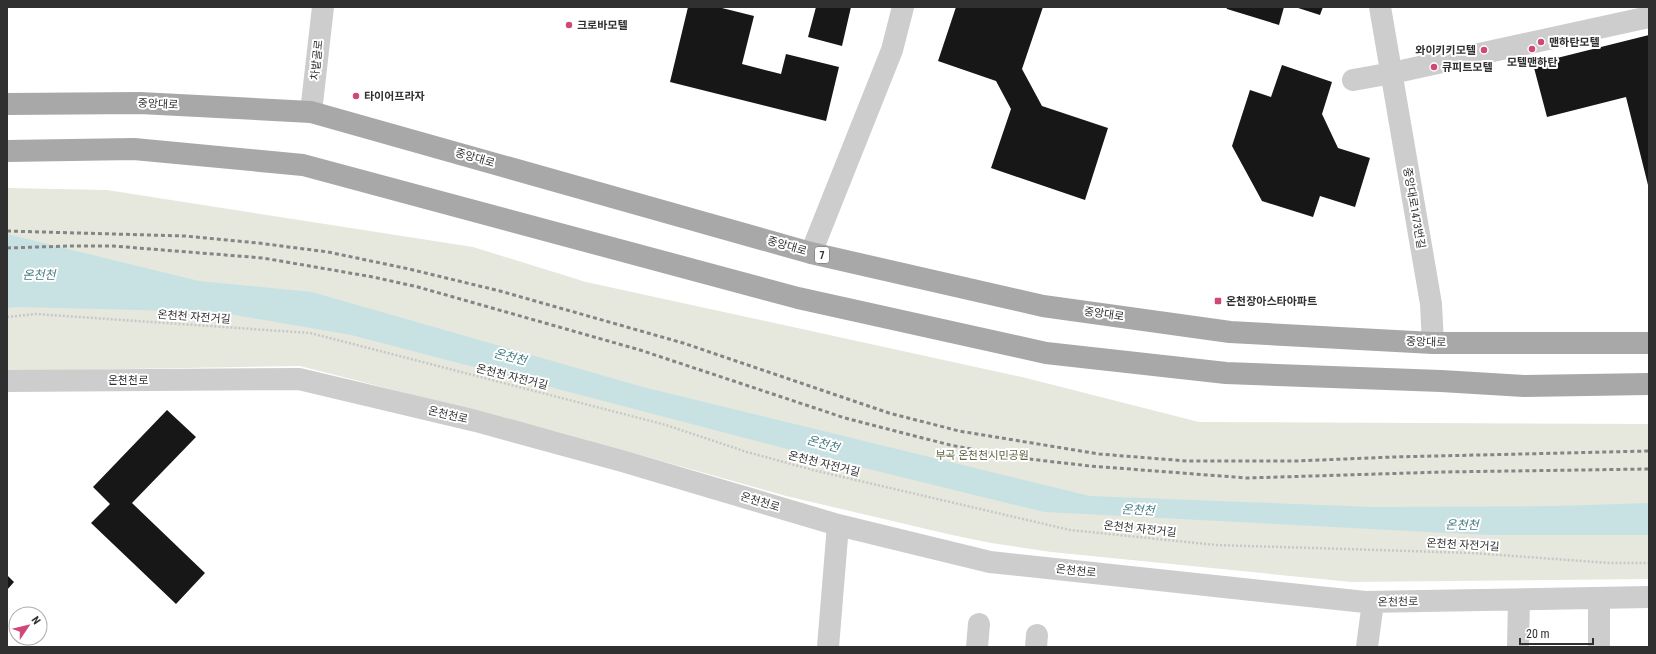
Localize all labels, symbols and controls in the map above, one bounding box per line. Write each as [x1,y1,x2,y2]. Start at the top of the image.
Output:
place label: 크로바모텔 [577,19,628,32]
marker: 크로바모텔 [564,20,574,30]
place label: 맨하탄모텔 [1549,36,1600,49]
marker: 맨하탄모텔 [1536,37,1546,47]
street label: 차밭골로 [308,39,326,81]
place label: 와이키키모텔 [1415,44,1476,57]
marker: 모텔맨하탄 [1527,44,1537,54]
marker: 와이키키모텔 [1479,45,1489,55]
place label: 모텔맨하탄 [1507,56,1557,69]
place label: 큐피트모텔 [1442,61,1493,74]
marker: 큐피트모텔 [1429,62,1439,72]
place label: 타이어프라자 [364,90,425,103]
marker: 타이어프라자 [351,91,361,101]
street label: 중앙대로 [137,96,179,112]
street label: 중앙대로 [454,146,496,170]
street label: 중앙대로1473번길 [1400,166,1428,250]
street label: 중앙대로 [766,234,808,258]
road number: 7 [815,247,829,263]
water label: 온천천 [22,268,58,282]
place label: 온천장아스타아파트 [1226,295,1317,308]
marker: 온천장아스타아파트 [1213,296,1223,306]
street label: 중앙대로 [1083,305,1125,323]
street label: 온천천 자전거길 [157,308,231,326]
street label: 중앙대로 [1406,335,1446,349]
water label: 온천천 [492,346,530,368]
street label: 온천천 자전거길 [475,362,549,392]
street label: 온천천로 [108,374,148,387]
street label: 온천천로 [427,404,469,426]
water label: 온천천 [805,433,843,456]
street label: 온천천 자전거길 [787,449,861,479]
park label: 부곡 온천천시민공원 [935,449,1029,462]
street label: 온천천로 [739,490,781,514]
water label: 온천천 [1121,502,1157,518]
water label: 온천천 [1445,518,1481,532]
street label: 온천천 자전거길 [1103,519,1177,539]
street label: 온천천 자전거길 [1426,537,1500,553]
street label: 온천천로 [1055,562,1097,580]
street label: 온천천로 [1378,595,1418,609]
north arrow [8,606,48,646]
text: N [29,614,43,627]
scale bar [1520,620,1593,646]
text: 20 m [1526,627,1550,641]

